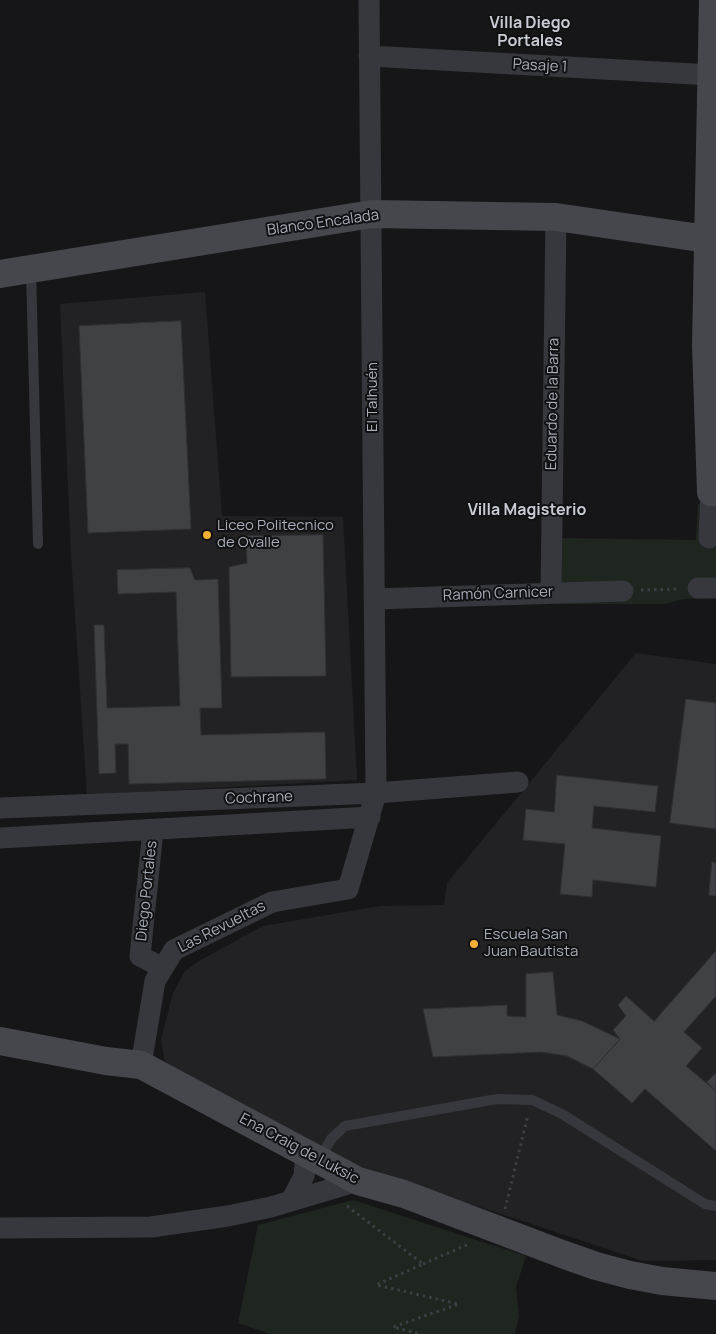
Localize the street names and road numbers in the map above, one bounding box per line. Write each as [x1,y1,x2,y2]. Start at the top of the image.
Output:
street label: Pasaje 1 [512,56,568,76]
street label: Blanco Encalada [266,206,380,240]
street label: Eduardo de la Barra [543,338,563,470]
street label: El Talhuén [364,362,382,432]
street label: Ramón Carnicer [443,583,553,605]
street label: Cochrane [225,788,293,808]
street label: Diego Portales [133,840,161,942]
street label: Las Revueltas [175,897,269,957]
street label: Ena Craig de Luksic [236,1110,362,1188]

